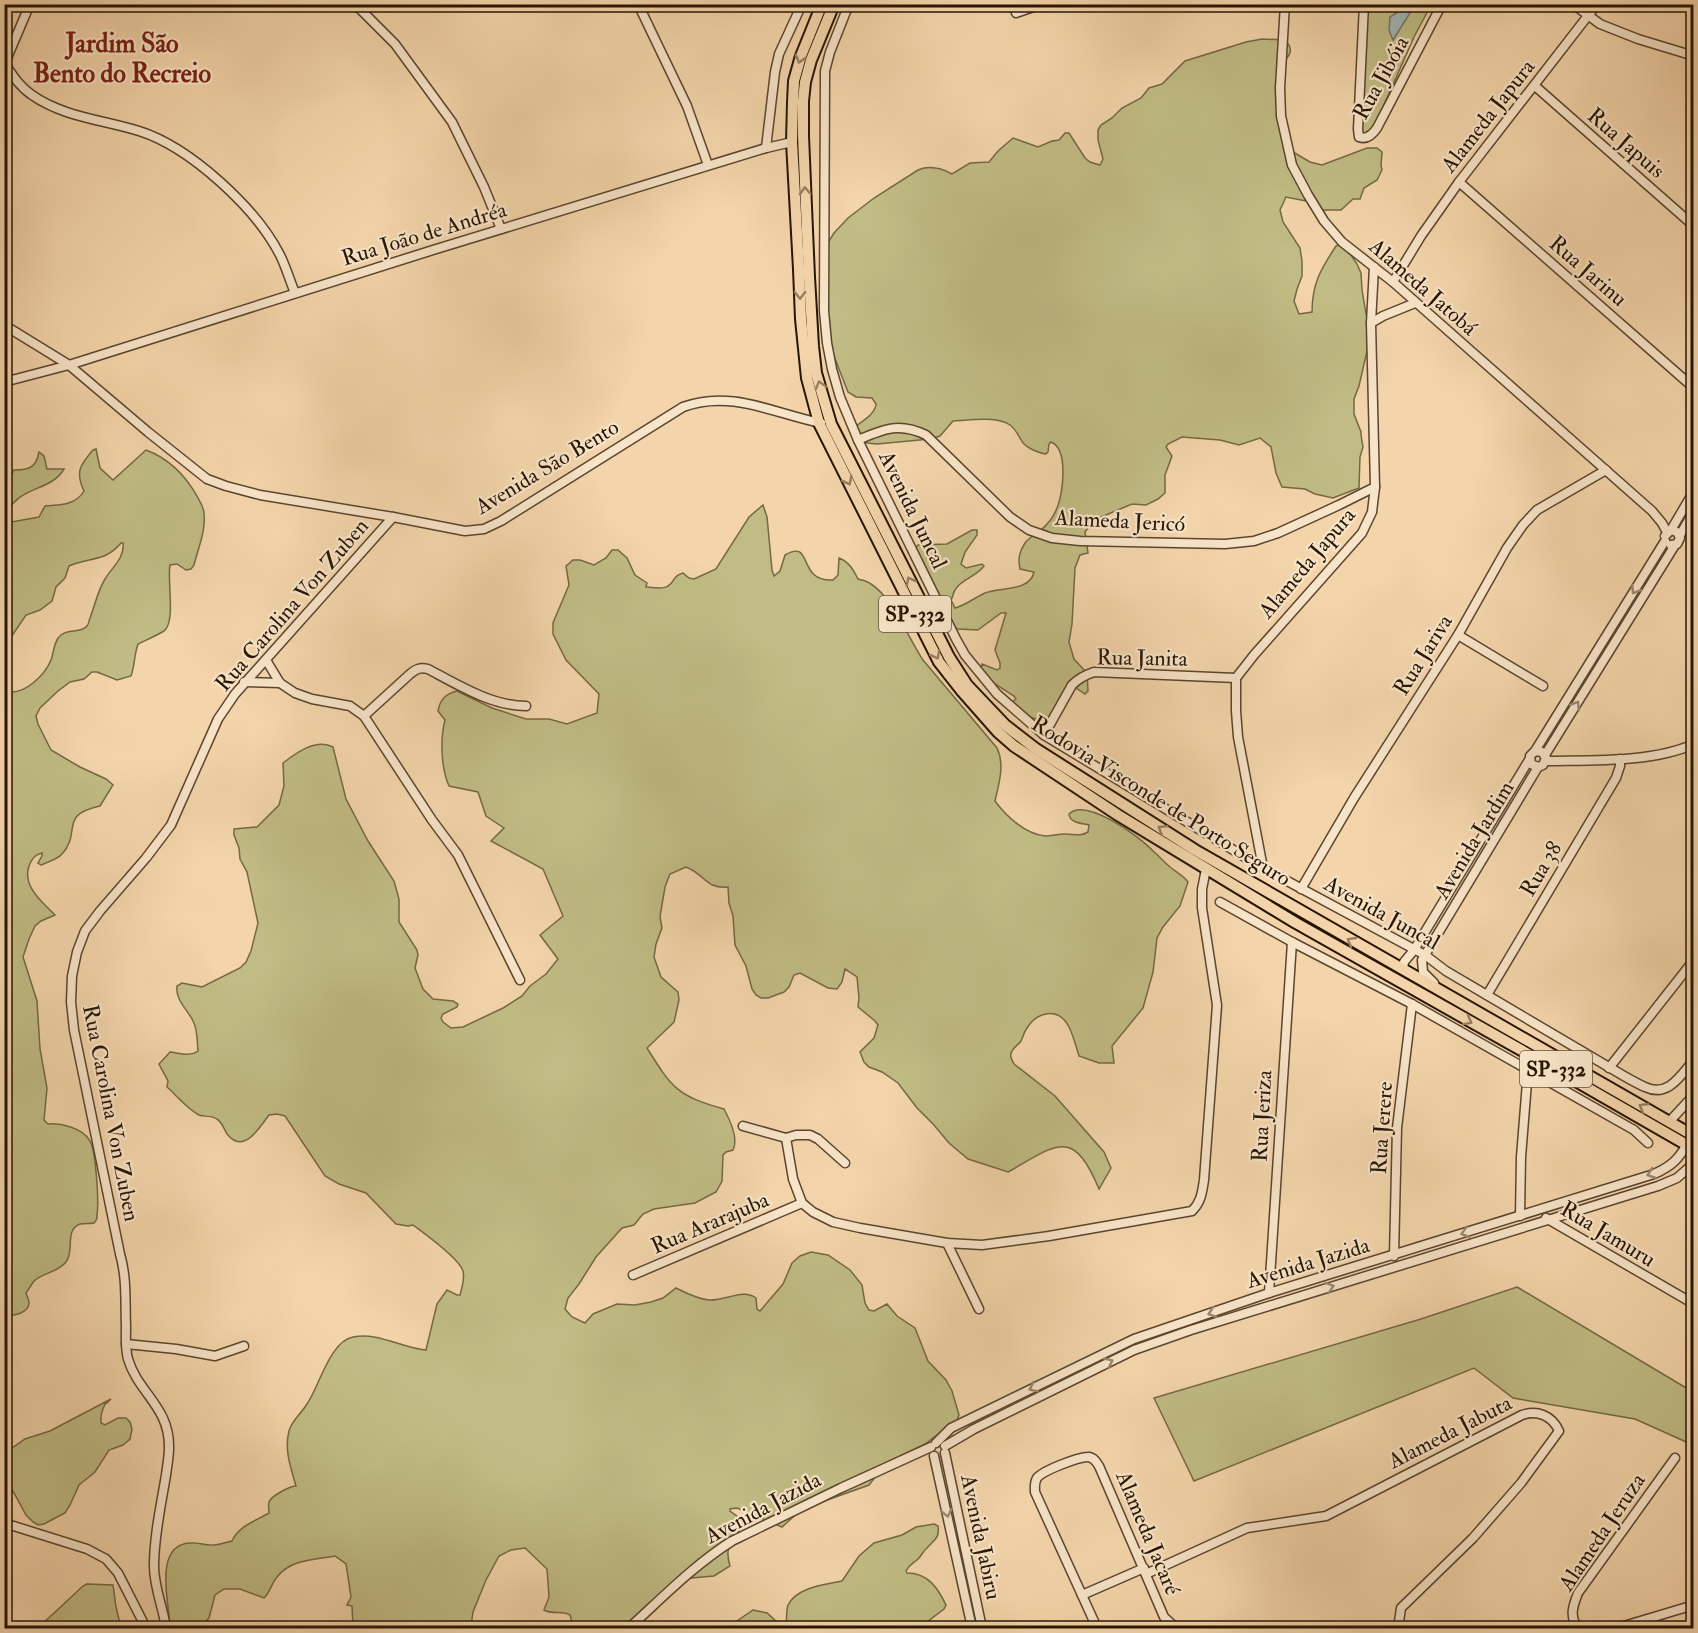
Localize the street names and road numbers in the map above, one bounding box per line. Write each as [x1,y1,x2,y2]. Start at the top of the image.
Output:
street label: Rua Jibóia [1347,30,1416,125]
street label: Alameda Japura [1434,53,1542,180]
street label: Rua Japuis [1581,102,1671,185]
street label: Rua João de Andréa [338,195,511,272]
street label: Rua Jarinu [1543,229,1633,313]
street label: Alameda Jatobá [1362,232,1484,342]
street label: Avenida São Bento [469,413,624,521]
street label: Avenida Juncal [872,445,954,574]
street label: Alameda Japura [1252,501,1363,626]
street label: Alameda Jericó [1053,504,1186,538]
street label: Rua Carolina Von Zuben [209,513,375,697]
road number: SP-332 [879,596,951,632]
street label: Rua Jariva [1387,608,1459,701]
street label: Rua Janita [1096,643,1189,673]
street label: Rodovia Visconde de Porto Seguro [1026,709,1296,893]
street label: Avenida Jardim [1427,776,1520,905]
street label: Rua 38 [1514,836,1568,902]
street label: Avenida Juncal [1318,869,1445,956]
street label: Rua Carolina Von Zuben [76,1002,146,1224]
road number: SP-332 [1520,1051,1592,1087]
street label: Rua Jeriza [1246,1068,1278,1163]
street label: Rua Jerere [1365,1081,1399,1175]
street label: Rua Ararajuba [647,1185,774,1260]
street label: Rua Jamuru [1555,1195,1661,1273]
street label: Avenida Jazida [1242,1231,1374,1295]
street label: Alameda Jabuta [1383,1388,1517,1476]
street label: Avenida Jazida [699,1465,827,1551]
street label: Alameda Jacaré [1109,1466,1187,1600]
street label: Alameda Jeruza [1552,1467,1652,1597]
street label: Avenida Jabiru [954,1471,1008,1602]

